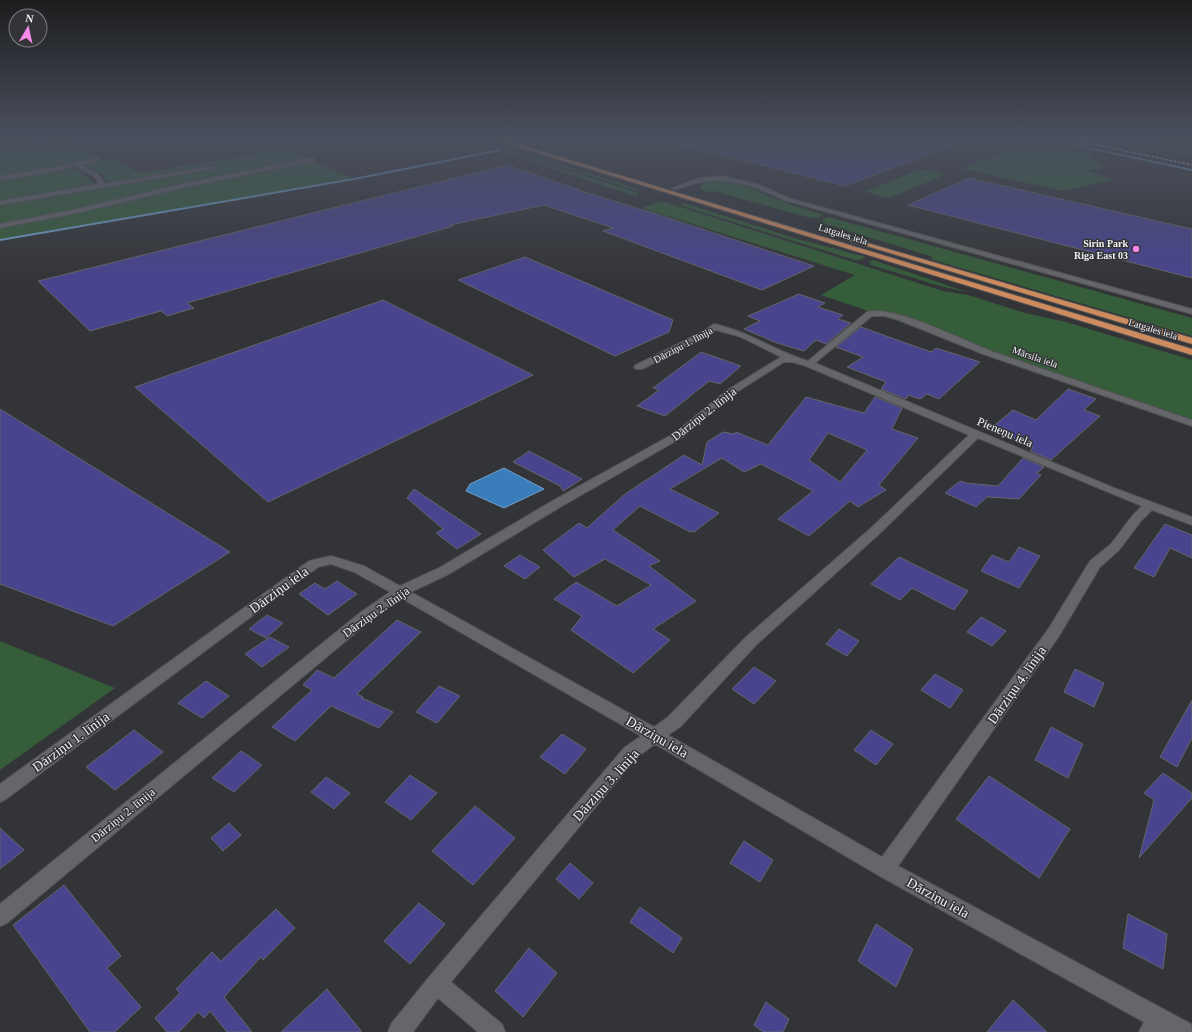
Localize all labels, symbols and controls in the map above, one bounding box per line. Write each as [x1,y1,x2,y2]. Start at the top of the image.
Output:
north arrow [8,8,48,48]
text: N [25,12,34,25]
street label: Latgales iela [817,221,869,247]
place label: Sirin Park Riga East 03 [1074,238,1128,261]
marker: Sirin Park Riga East 03 [1131,244,1141,254]
street label: Latgales iela [1127,316,1179,342]
street label: Dārziņu 1. līnija [652,325,715,366]
street label: Mārsila iela [1011,344,1060,370]
street label: Dārziņu 2. līnija [669,384,740,444]
street label: Pieneņu iela [975,414,1035,450]
street label: Dārziņu iela [247,563,312,617]
street label: Dārziņu 2. līnija [340,583,413,640]
street label: Dārziņu 4. līnija [985,643,1051,727]
street label: Dārziņu 1. līnija [30,709,114,776]
street label: Dārziņu iela [623,713,691,762]
street label: Dārziņu 3. līnija [570,745,643,825]
street label: Dārziņu 2. līnija [88,784,158,845]
street label: Dārziņu iela [904,875,972,922]

